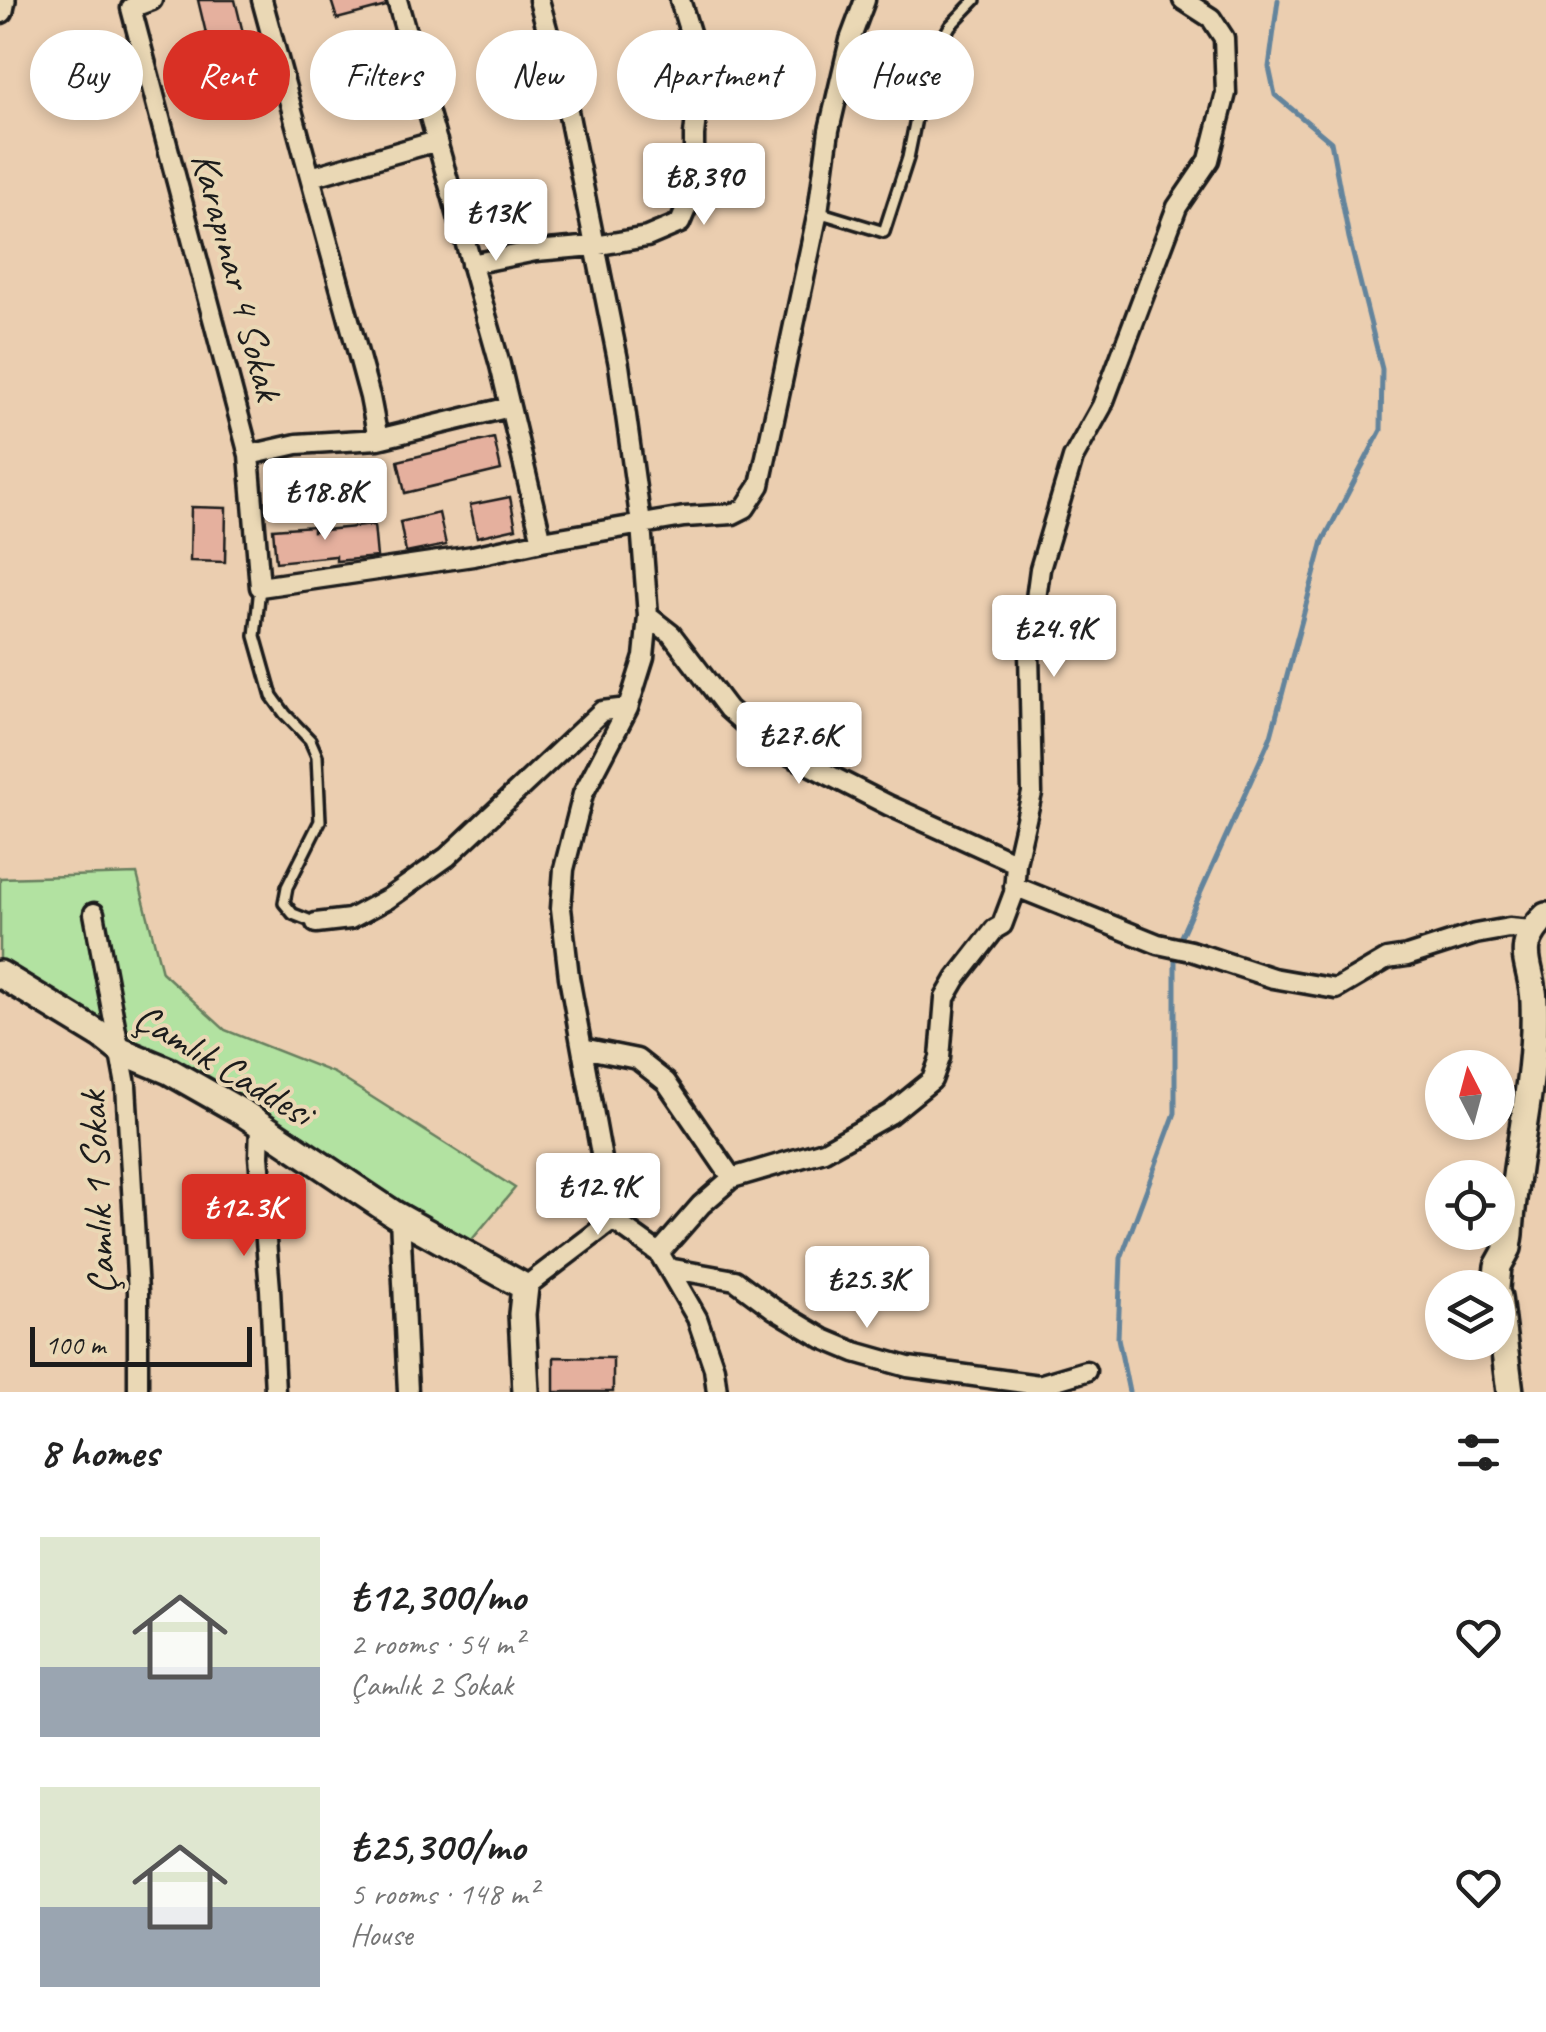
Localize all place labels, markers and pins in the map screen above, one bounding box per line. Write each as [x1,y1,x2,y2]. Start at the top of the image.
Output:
pin: ₺8,390 [623,143,785,228]
pin: ₺13K [437,179,555,264]
pin: ₺18.8K [244,458,406,543]
pin: ₺24.9K [973,595,1135,680]
pin: ₺27.6K [718,702,880,787]
pin: ₺12.9K [517,1153,679,1238]
pin: ₺12.3K [163,1174,325,1259]
pin: ₺25.3K [786,1246,948,1331]

